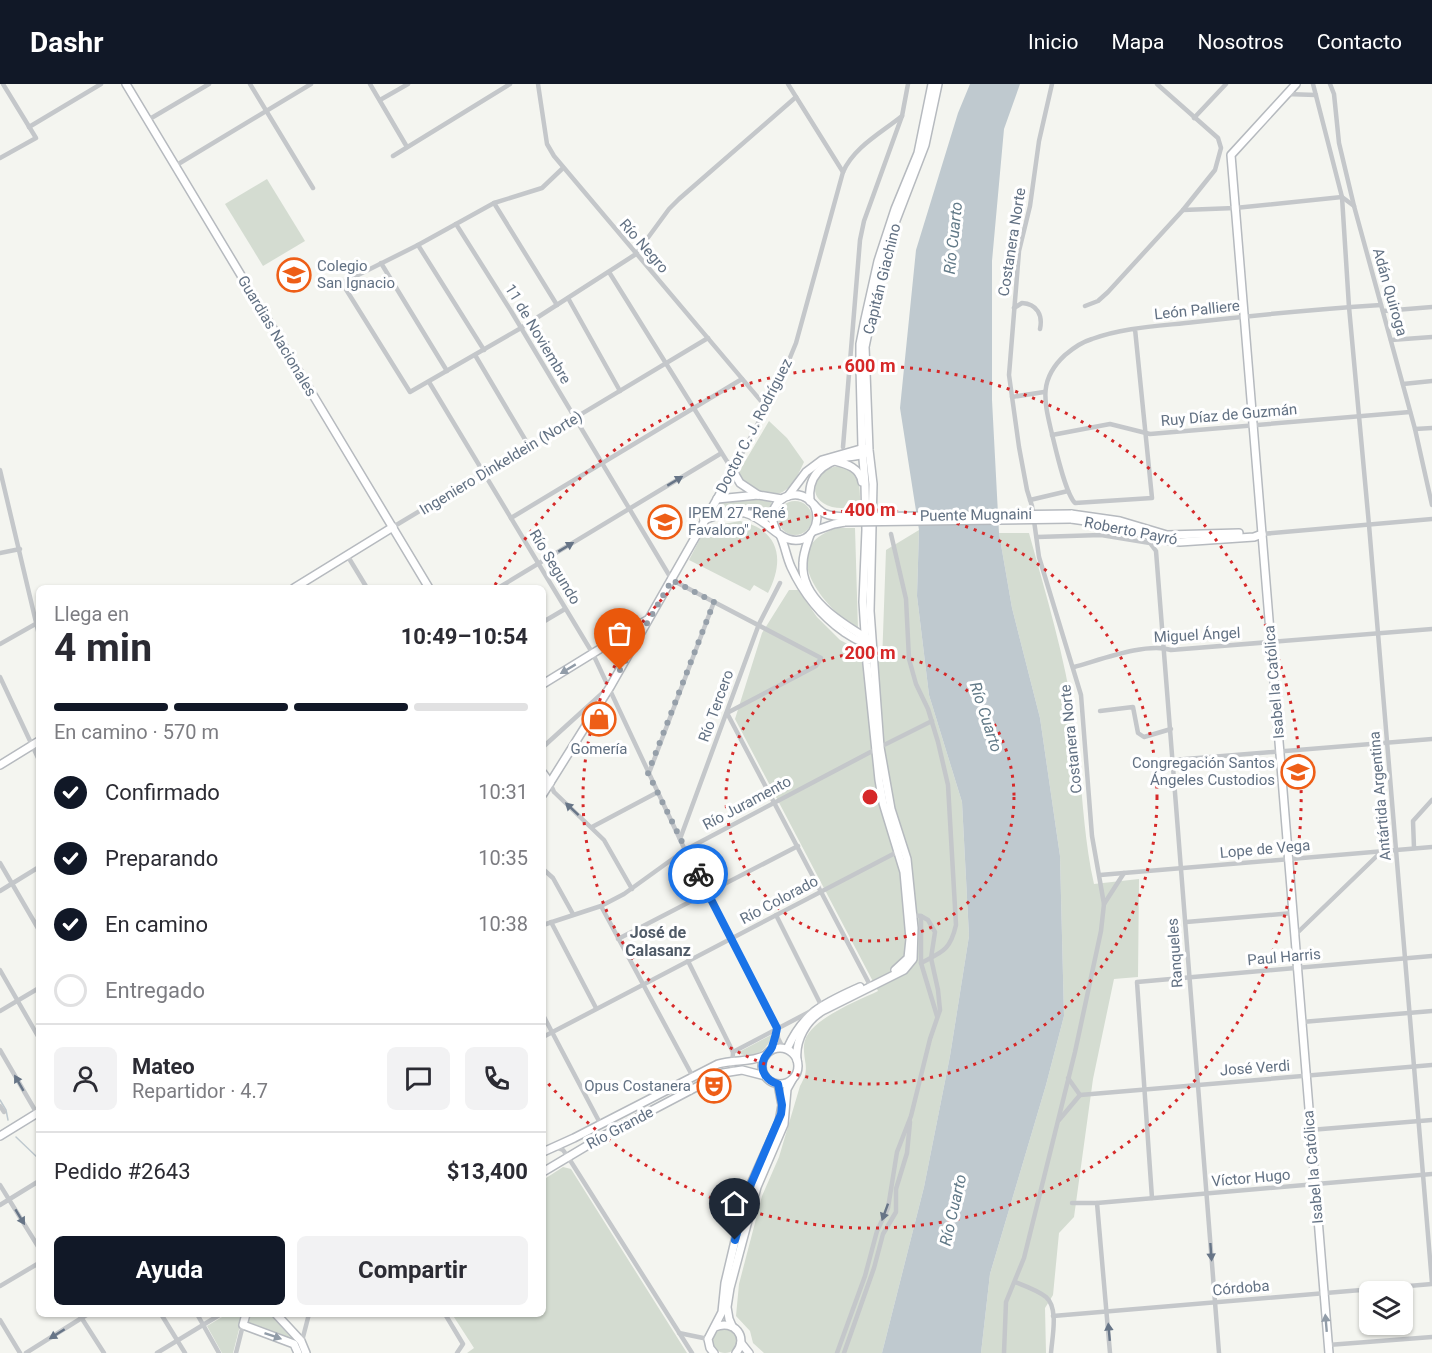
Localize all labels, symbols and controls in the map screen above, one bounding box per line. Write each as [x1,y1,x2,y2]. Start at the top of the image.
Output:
text: Dashr [30,26,104,59]
text: Inicio [1028,30,1078,54]
text: Mapa [1111,30,1164,54]
text: Nosotros [1197,30,1284,54]
text: Contacto [1317,30,1402,54]
street label: Costanera Norte [995,186,1029,298]
water label: Río Cuarto [940,201,966,275]
street label: Río Negro [616,215,672,277]
street label: Capitán Giachino [860,222,904,336]
street label: Adán Quiroga [1369,246,1411,338]
school or university icon: Colegio San Ignacio [276,257,312,293]
place label: Colegio San Ignacio [317,257,395,292]
street label: Guardias Nacionales [234,272,320,400]
street label: 11 de Noviembre [501,281,575,387]
street label: León Palliere [1153,297,1241,323]
text: 600 m [844,355,896,376]
street label: Doctor C. J. Rodríguez [712,356,796,496]
street label: Ruy Díaz de Guzmán [1160,400,1298,430]
street label: Ingeniero Dinkeldein (Norte) [416,407,586,519]
one-way arrow [667,476,683,487]
text: 400 m [844,499,896,520]
school or university icon: IPEM 27 "René Favaloro" [647,504,683,540]
place label: IPEM 27 "René Favaloro" [688,504,786,539]
street label: Puente Mugnaini [920,505,1032,525]
street label: Roberto Payró [1083,513,1179,549]
street label: Río Segundo [526,526,584,608]
one-way arrow [558,542,575,553]
text: Llega en [54,602,129,626]
pin [594,608,645,670]
icon: bag [603,617,636,650]
text: 10:49–10:54 [401,624,528,649]
street label: Miguel Ángel [1153,624,1241,646]
text: 4 min [54,625,152,671]
street label: Isabel la Católica [1260,625,1288,739]
text: 200 m [844,642,896,663]
one-way arrow [560,664,576,675]
street label: Río Tercero [695,668,737,744]
water label: Río Cuarto [966,679,1006,755]
street label: Costanera Norte [1056,684,1086,794]
shop icon: Gomería [581,701,617,737]
text: En camino · 570 m [54,720,219,744]
street label: Antártida Argentina [1365,731,1395,861]
place label: Gomería [571,740,627,758]
place label: Congregación Santos Ángeles Custodios [1132,754,1275,789]
school or university icon: Congregación Santos Ángeles Custodios [1280,754,1316,790]
street label: Río Juramento [700,772,794,834]
icon: check [54,776,87,809]
text: Confirmado [105,780,220,805]
text: 10:31 [478,780,528,804]
centre of rings [860,787,880,807]
one-way arrow [565,803,580,816]
street label: Lope de Vega [1219,836,1311,862]
icon: check [54,842,87,875]
courier [668,844,728,904]
text: Preparando [105,846,218,871]
text: 10:35 [478,846,528,870]
icon: bike [682,858,715,891]
street label: Río Colorado [737,872,821,928]
icon: check [54,908,87,941]
text: En camino [105,912,208,937]
text: 10:38 [478,912,528,936]
street label: Ranqueles [1164,918,1186,988]
district label: José de Calasanz [625,923,691,960]
street label: Paul Harris [1247,945,1321,969]
text: Entregado [105,978,205,1003]
button: person [54,1047,117,1110]
button: chat [387,1047,450,1110]
button: phone [465,1047,528,1110]
text: Mateo [132,1054,195,1079]
street label: José Verdi [1219,1057,1291,1079]
theatre icon: Opus Costanera [696,1068,732,1104]
one-way arrow [14,1075,25,1091]
place label: Opus Costanera [584,1077,691,1095]
text: Repartidor · 4.7 [132,1079,268,1103]
street label: Río Grande [583,1103,657,1153]
street label: Isabel la Católica [1299,1110,1327,1224]
text: Pedido #2643 [54,1159,191,1184]
text: $13,400 [447,1159,528,1184]
street label: Víctor Hugo [1211,1166,1291,1190]
water label: Río Cuarto [936,1172,970,1248]
pin [709,1178,760,1240]
icon: home [718,1187,751,1220]
one-way arrow [879,1203,889,1221]
one-way arrow [14,1209,25,1225]
button: Ayuda [54,1236,285,1305]
button: Compartir [297,1236,528,1305]
one-way arrow [1206,1242,1216,1261]
street label: Córdoba [1212,1277,1270,1299]
map controls [1359,1281,1413,1335]
button: layers [1359,1281,1413,1335]
one-way arrow [1321,1314,1331,1333]
one-way arrow [1104,1323,1114,1342]
one-way arrow [49,1328,65,1339]
one-way arrow [264,1332,282,1342]

